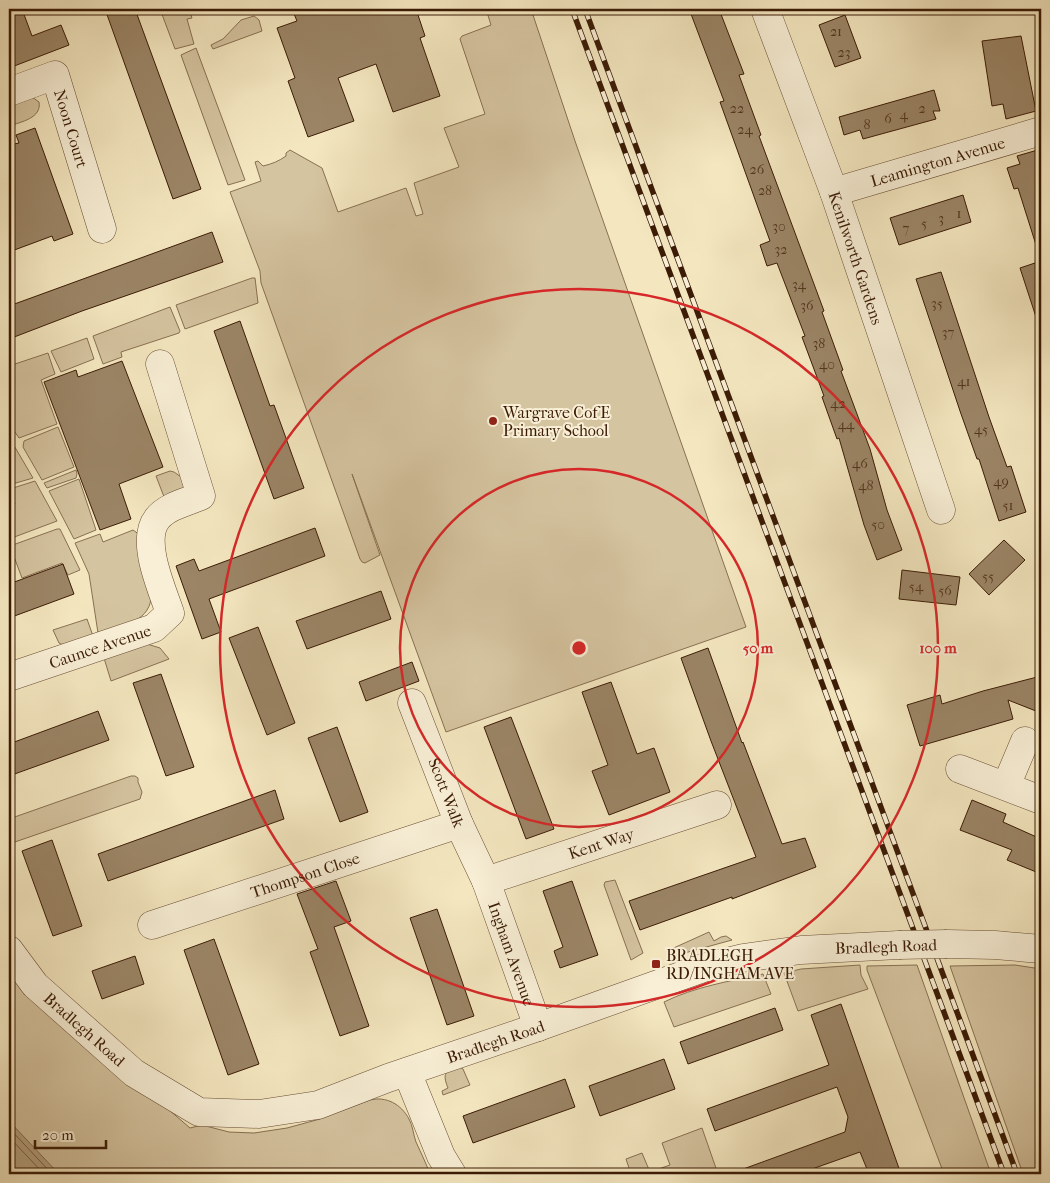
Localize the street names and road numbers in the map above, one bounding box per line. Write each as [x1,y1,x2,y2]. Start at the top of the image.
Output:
street label: Noon Court [50,87,92,171]
street label: Leamington Avenue [868,133,1007,191]
street label: Kenilworth Gardens [824,189,887,327]
street label: Caunce Avenue [47,621,154,673]
street label: Scott Walk [424,755,469,831]
street label: Kent Way [566,824,637,863]
street label: Thompson Close [248,848,362,902]
street label: Ingham Avenue [484,899,539,1008]
street label: Bradlegh Road [835,935,938,958]
street label: Bradlegh Road [40,988,129,1071]
street label: Bradlegh Road [444,1016,547,1067]

